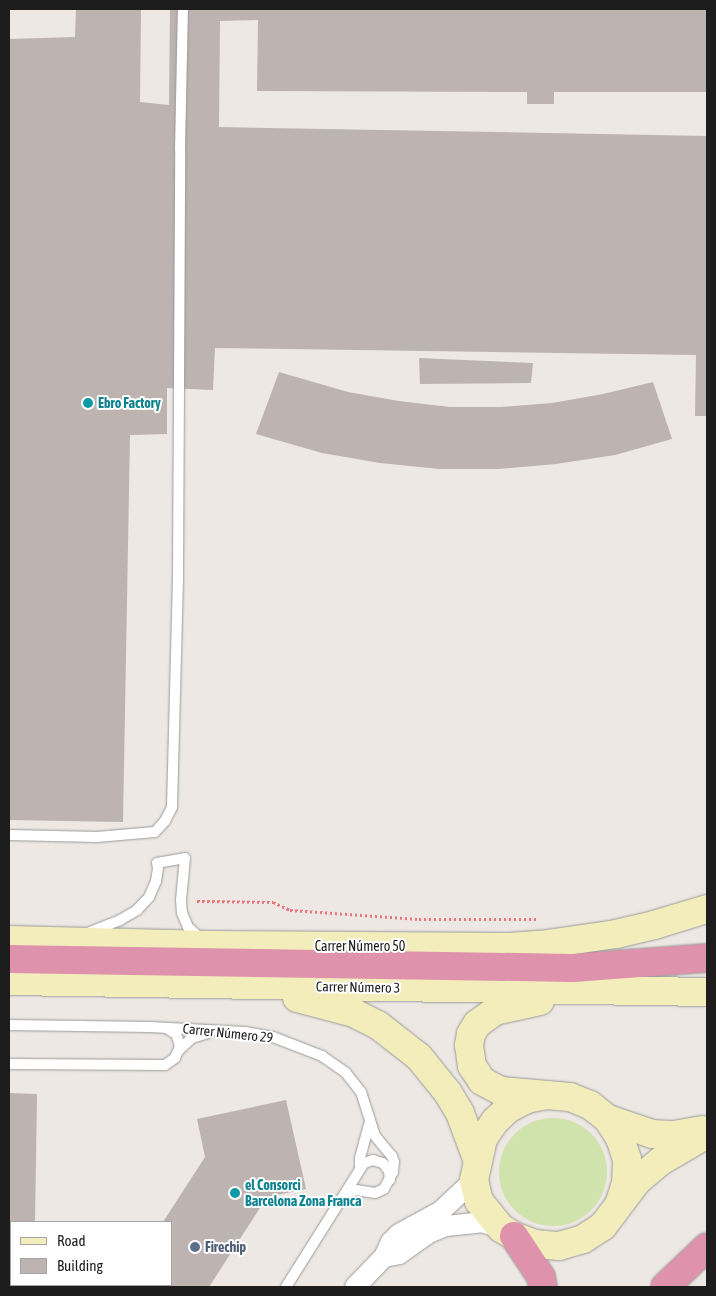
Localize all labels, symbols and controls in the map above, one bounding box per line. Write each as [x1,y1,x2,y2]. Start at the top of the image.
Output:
place label: Ebro Factory [98,395,161,411]
marker: Ebro Factory [82,397,94,409]
street label: Carrer Número 50 [315,938,405,954]
street label: Carrer Número 3 [316,978,400,996]
street label: Carrer Número 29 [182,1020,274,1046]
place label: el Consorci Barcelona Zona Franca [245,1177,361,1210]
marker: el Consorci Barcelona Zona Franca [229,1187,241,1199]
legend [10,1221,172,1286]
text: Road [57,1232,86,1249]
place label: Firechip [205,1239,246,1255]
marker: Firechip [189,1241,201,1253]
text: Building [57,1257,103,1274]

